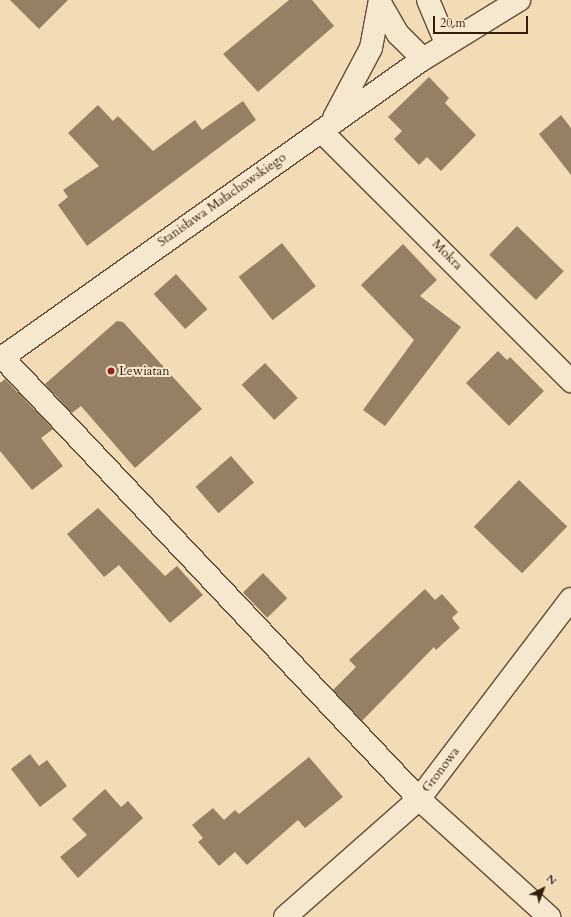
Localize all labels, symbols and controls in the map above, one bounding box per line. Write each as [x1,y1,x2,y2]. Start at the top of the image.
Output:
scale bar [435,8,530,34]
text: 20 m [440,15,466,31]
street label: Stanisława Małachowskiego [155,150,289,250]
street label: Mokra [429,237,465,273]
place label: Lewiatan [119,363,170,379]
marker: Lewiatan [106,366,116,376]
street label: Gronowa [419,744,463,796]
north arrow [523,869,563,909]
text: N [543,871,560,888]

